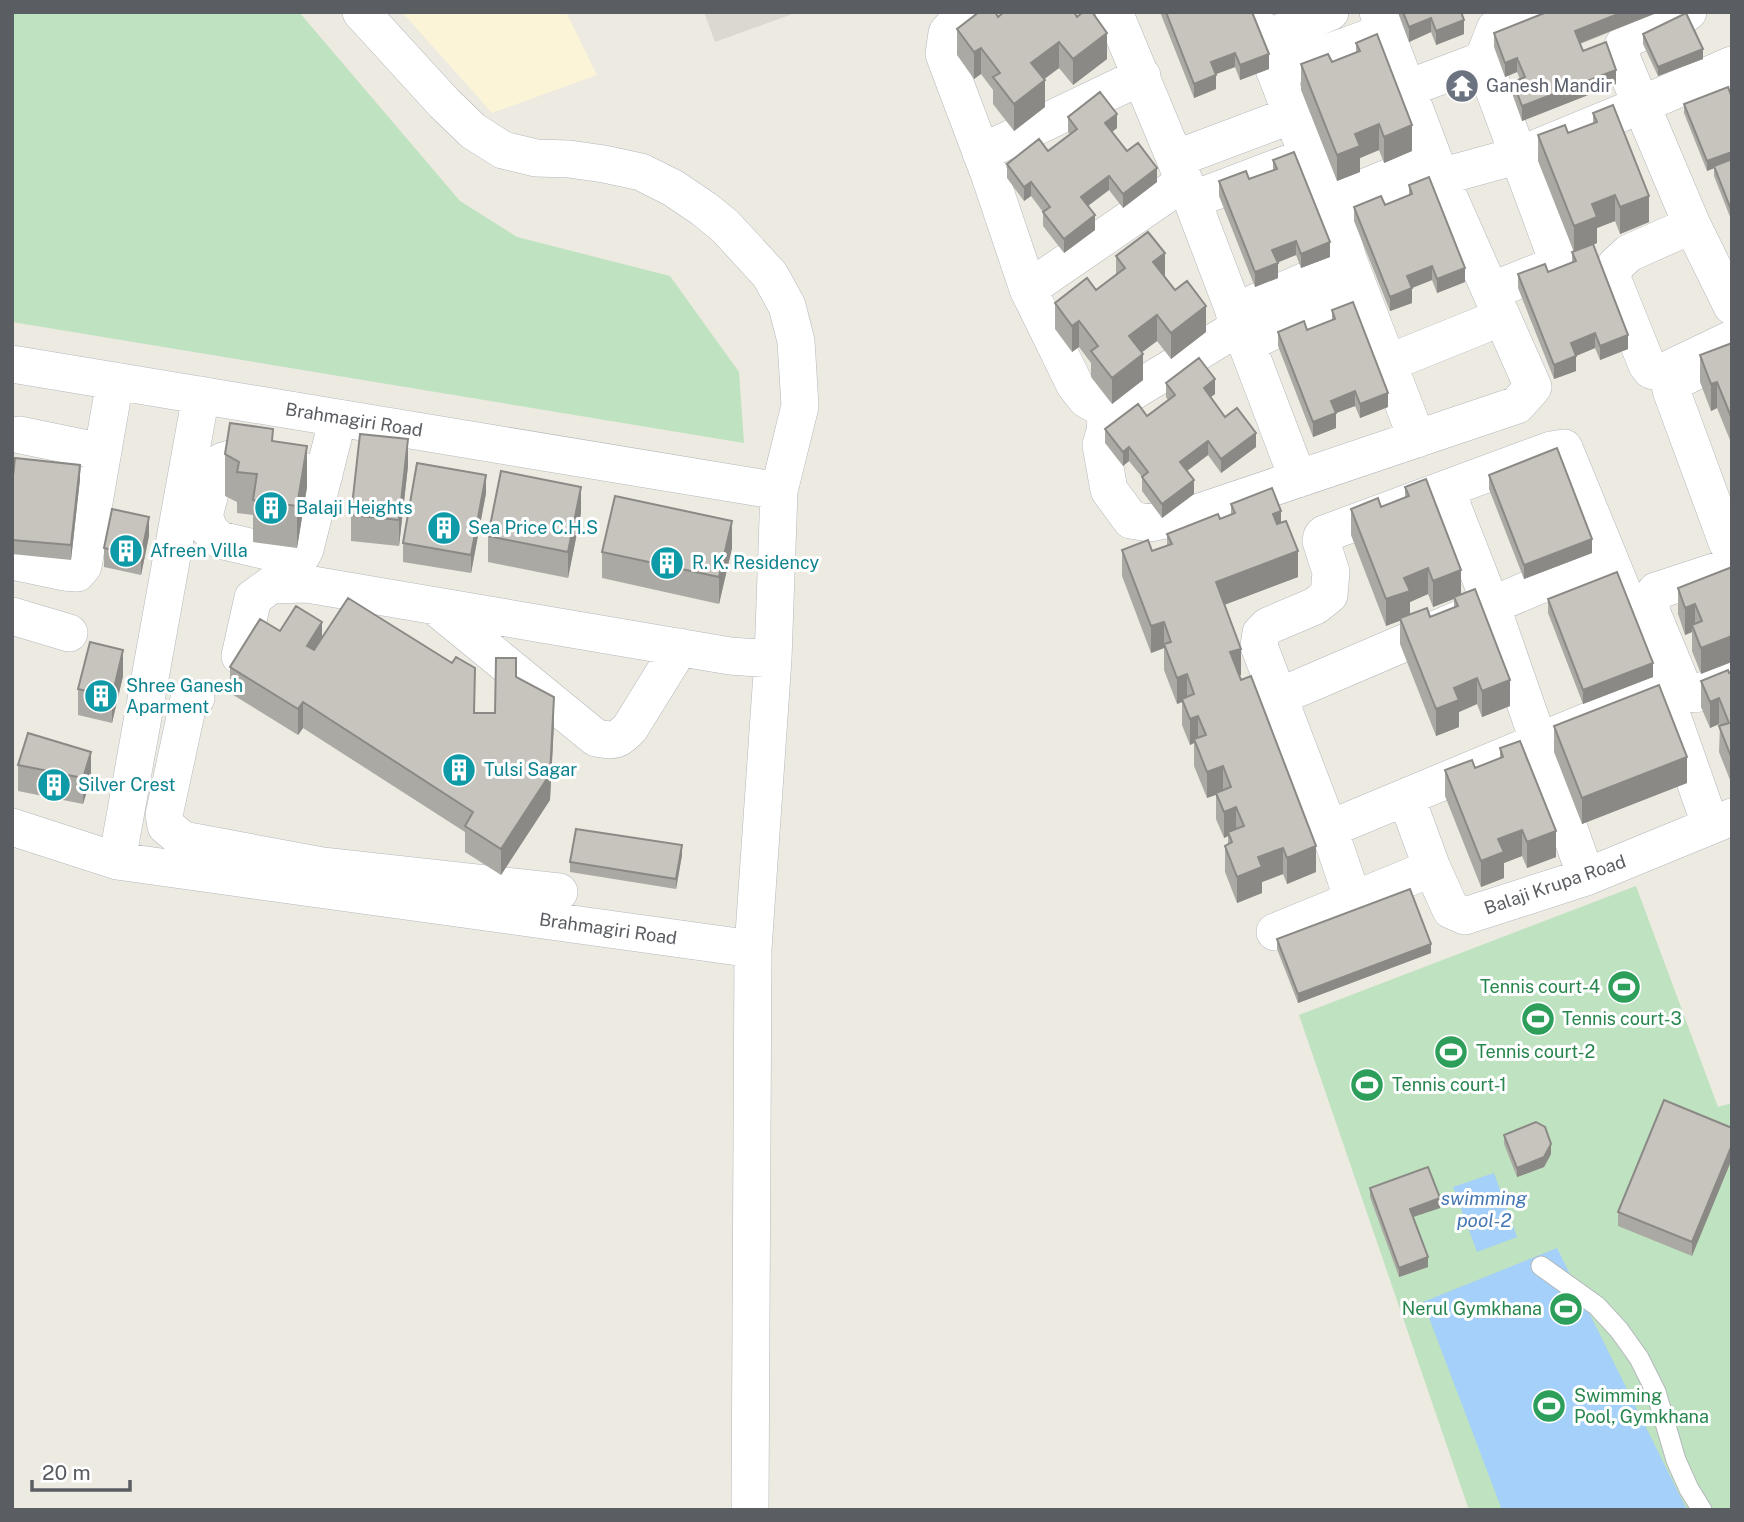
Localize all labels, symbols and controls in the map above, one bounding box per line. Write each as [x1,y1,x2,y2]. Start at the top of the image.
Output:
temple icon: Ganesh Mandir [1443,67,1481,105]
place label: Ganesh Mandir [1486,75,1612,96]
street label: Brahmagiri Road [284,398,424,441]
building icon: Balaji Heights [252,489,290,527]
place label: Balaji Heights [296,497,413,518]
building icon: Sea Price C.H.S [425,509,463,547]
place label: Sea Price C.H.S [468,517,598,538]
building icon: Afreen Villa [107,532,145,570]
place label: Afreen Villa [150,540,248,561]
building icon: R. K. Residency [648,544,686,582]
place label: R. K. Residency [692,552,820,573]
place label: Shree Ganesh Aparment [126,675,243,717]
building icon: Shree Ganesh Aparment [82,677,120,715]
building icon: Tulsi Sagar [440,751,478,789]
place label: Tulsi Sagar [484,759,577,780]
building icon: Silver Crest [35,766,73,804]
place label: Silver Crest [78,774,176,795]
street label: Balaji Krupa Road [1481,850,1628,919]
street label: Brahmagiri Road [538,908,678,949]
sports icon: Tennis court-4 [1605,968,1643,1006]
place label: Tennis court-4 [1480,976,1600,997]
sports icon: Tennis court-3 [1519,1000,1557,1038]
place label: Tennis court-3 [1562,1008,1682,1029]
sports icon: Tennis court-2 [1432,1033,1470,1071]
place label: Tennis court-2 [1476,1041,1595,1062]
sports icon: Tennis court-1 [1348,1066,1386,1104]
place label: Tennis court-1 [1392,1074,1507,1095]
water label: swimming pool-2 [1441,1187,1528,1231]
sports icon: Nerul Gymkhana [1547,1290,1585,1328]
place label: Nerul Gymkhana [1402,1298,1542,1319]
place label: Swimming Pool, Gymkhana [1574,1385,1709,1427]
sports icon: Swimming Pool, Gymkhana [1530,1387,1568,1425]
scale bar [32,1448,130,1492]
text: 20 m [42,1460,91,1485]

